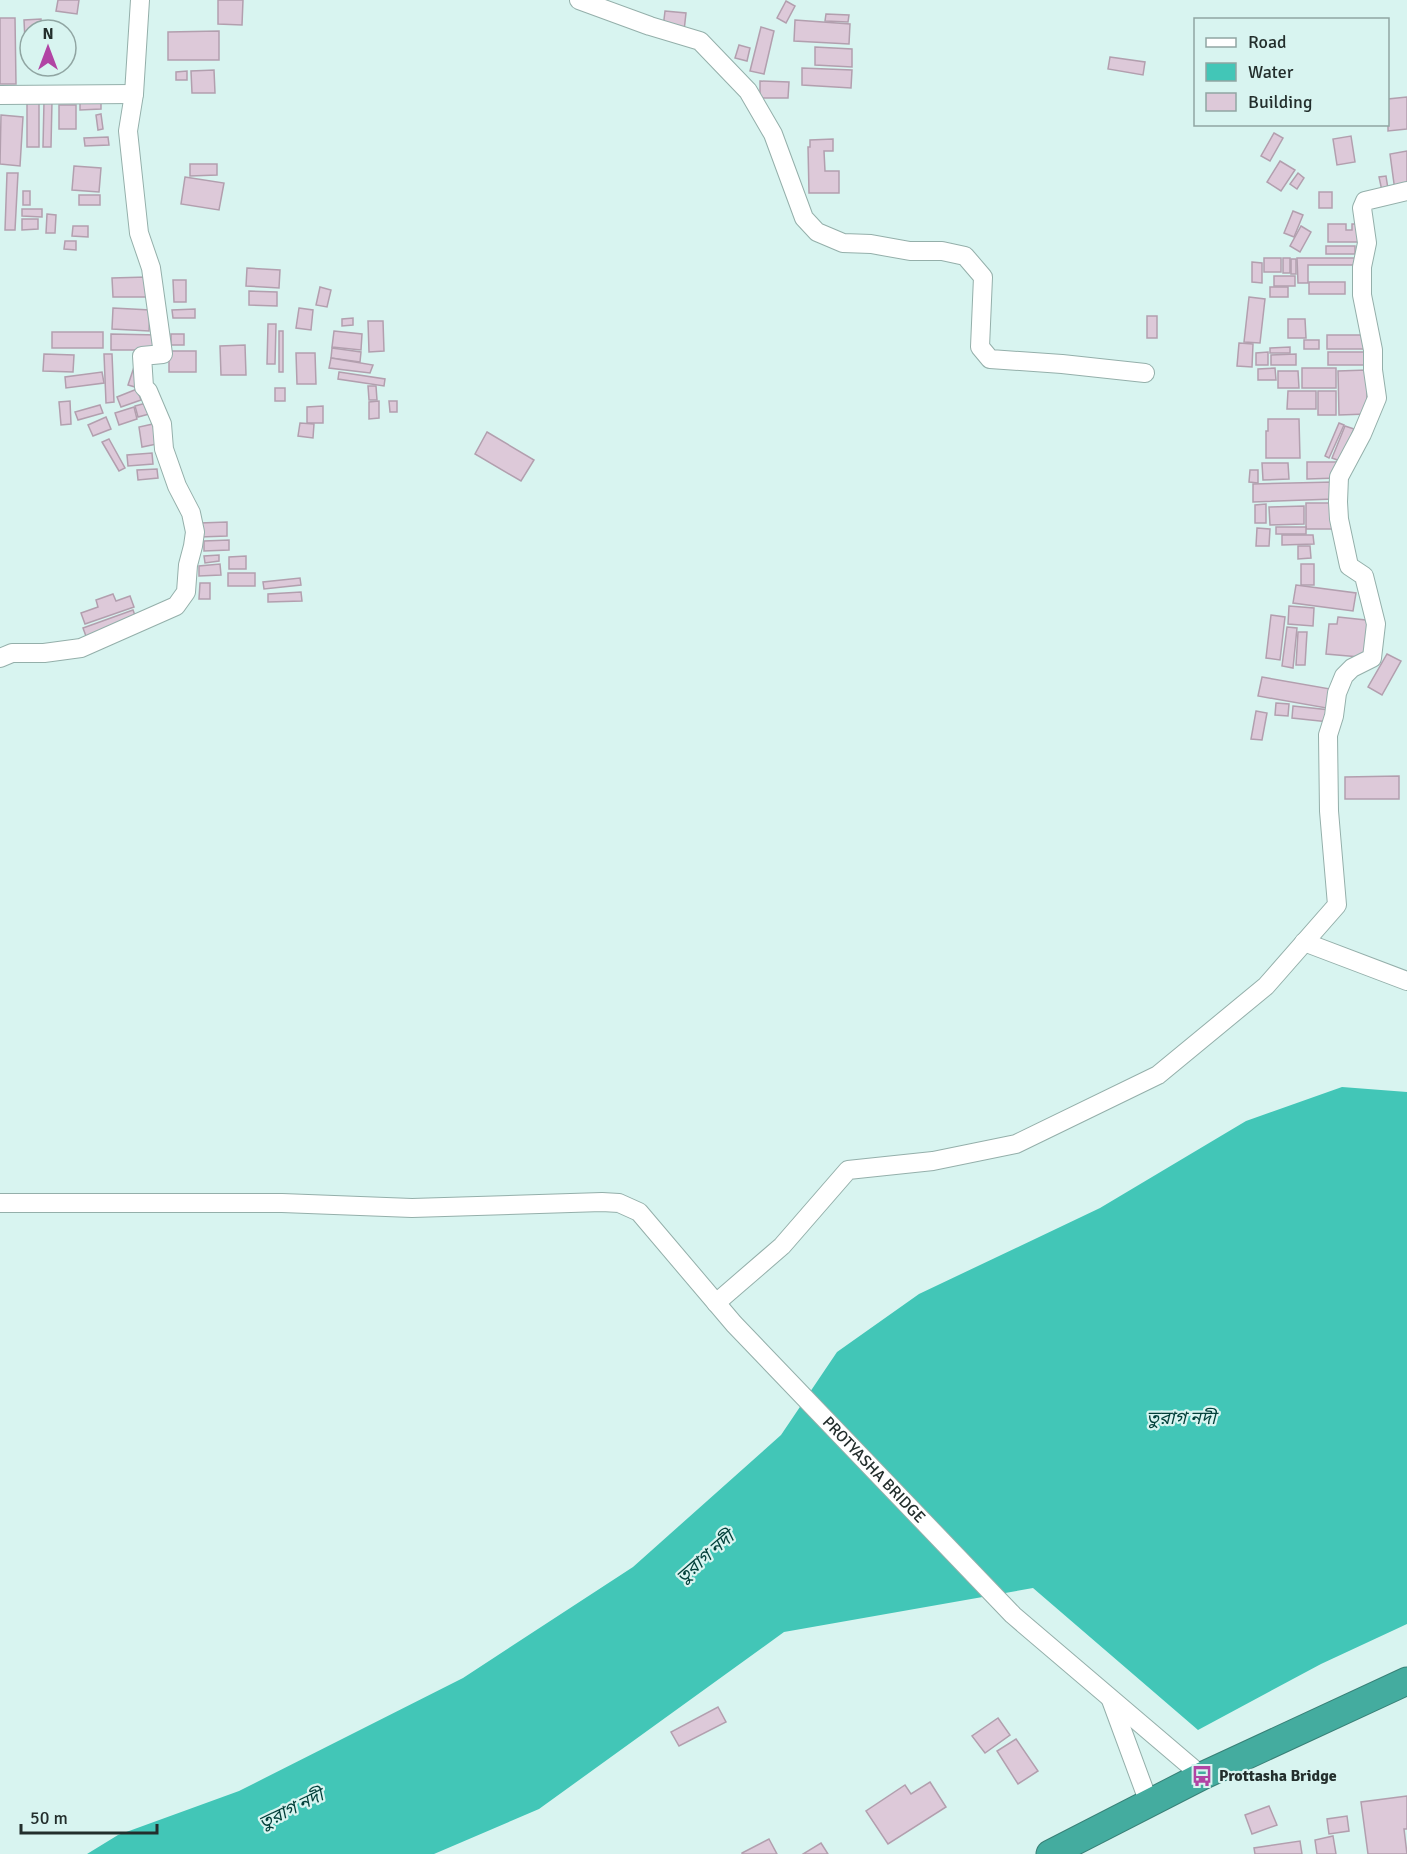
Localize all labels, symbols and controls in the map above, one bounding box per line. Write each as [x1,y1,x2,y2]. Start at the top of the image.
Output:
north arrow [18,18,78,78]
legend [1194,18,1389,126]
text: N [42,24,54,44]
text: Road [1248,31,1287,53]
text: Water [1248,61,1294,83]
text: Building [1248,91,1312,113]
water label: তুরাগ নদী [1146,1407,1219,1429]
street label: PROTYASHA BRIDGE [818,1412,930,1527]
water label: তুরাগ নদী [672,1524,741,1588]
bus stop icon: Prottasha Bridge [1190,1764,1214,1788]
place label: Prottasha Bridge [1219,1766,1337,1786]
water label: তুরাগ নদী [255,1782,330,1834]
scale bar [21,1797,158,1835]
text: 50 m [30,1807,68,1829]

